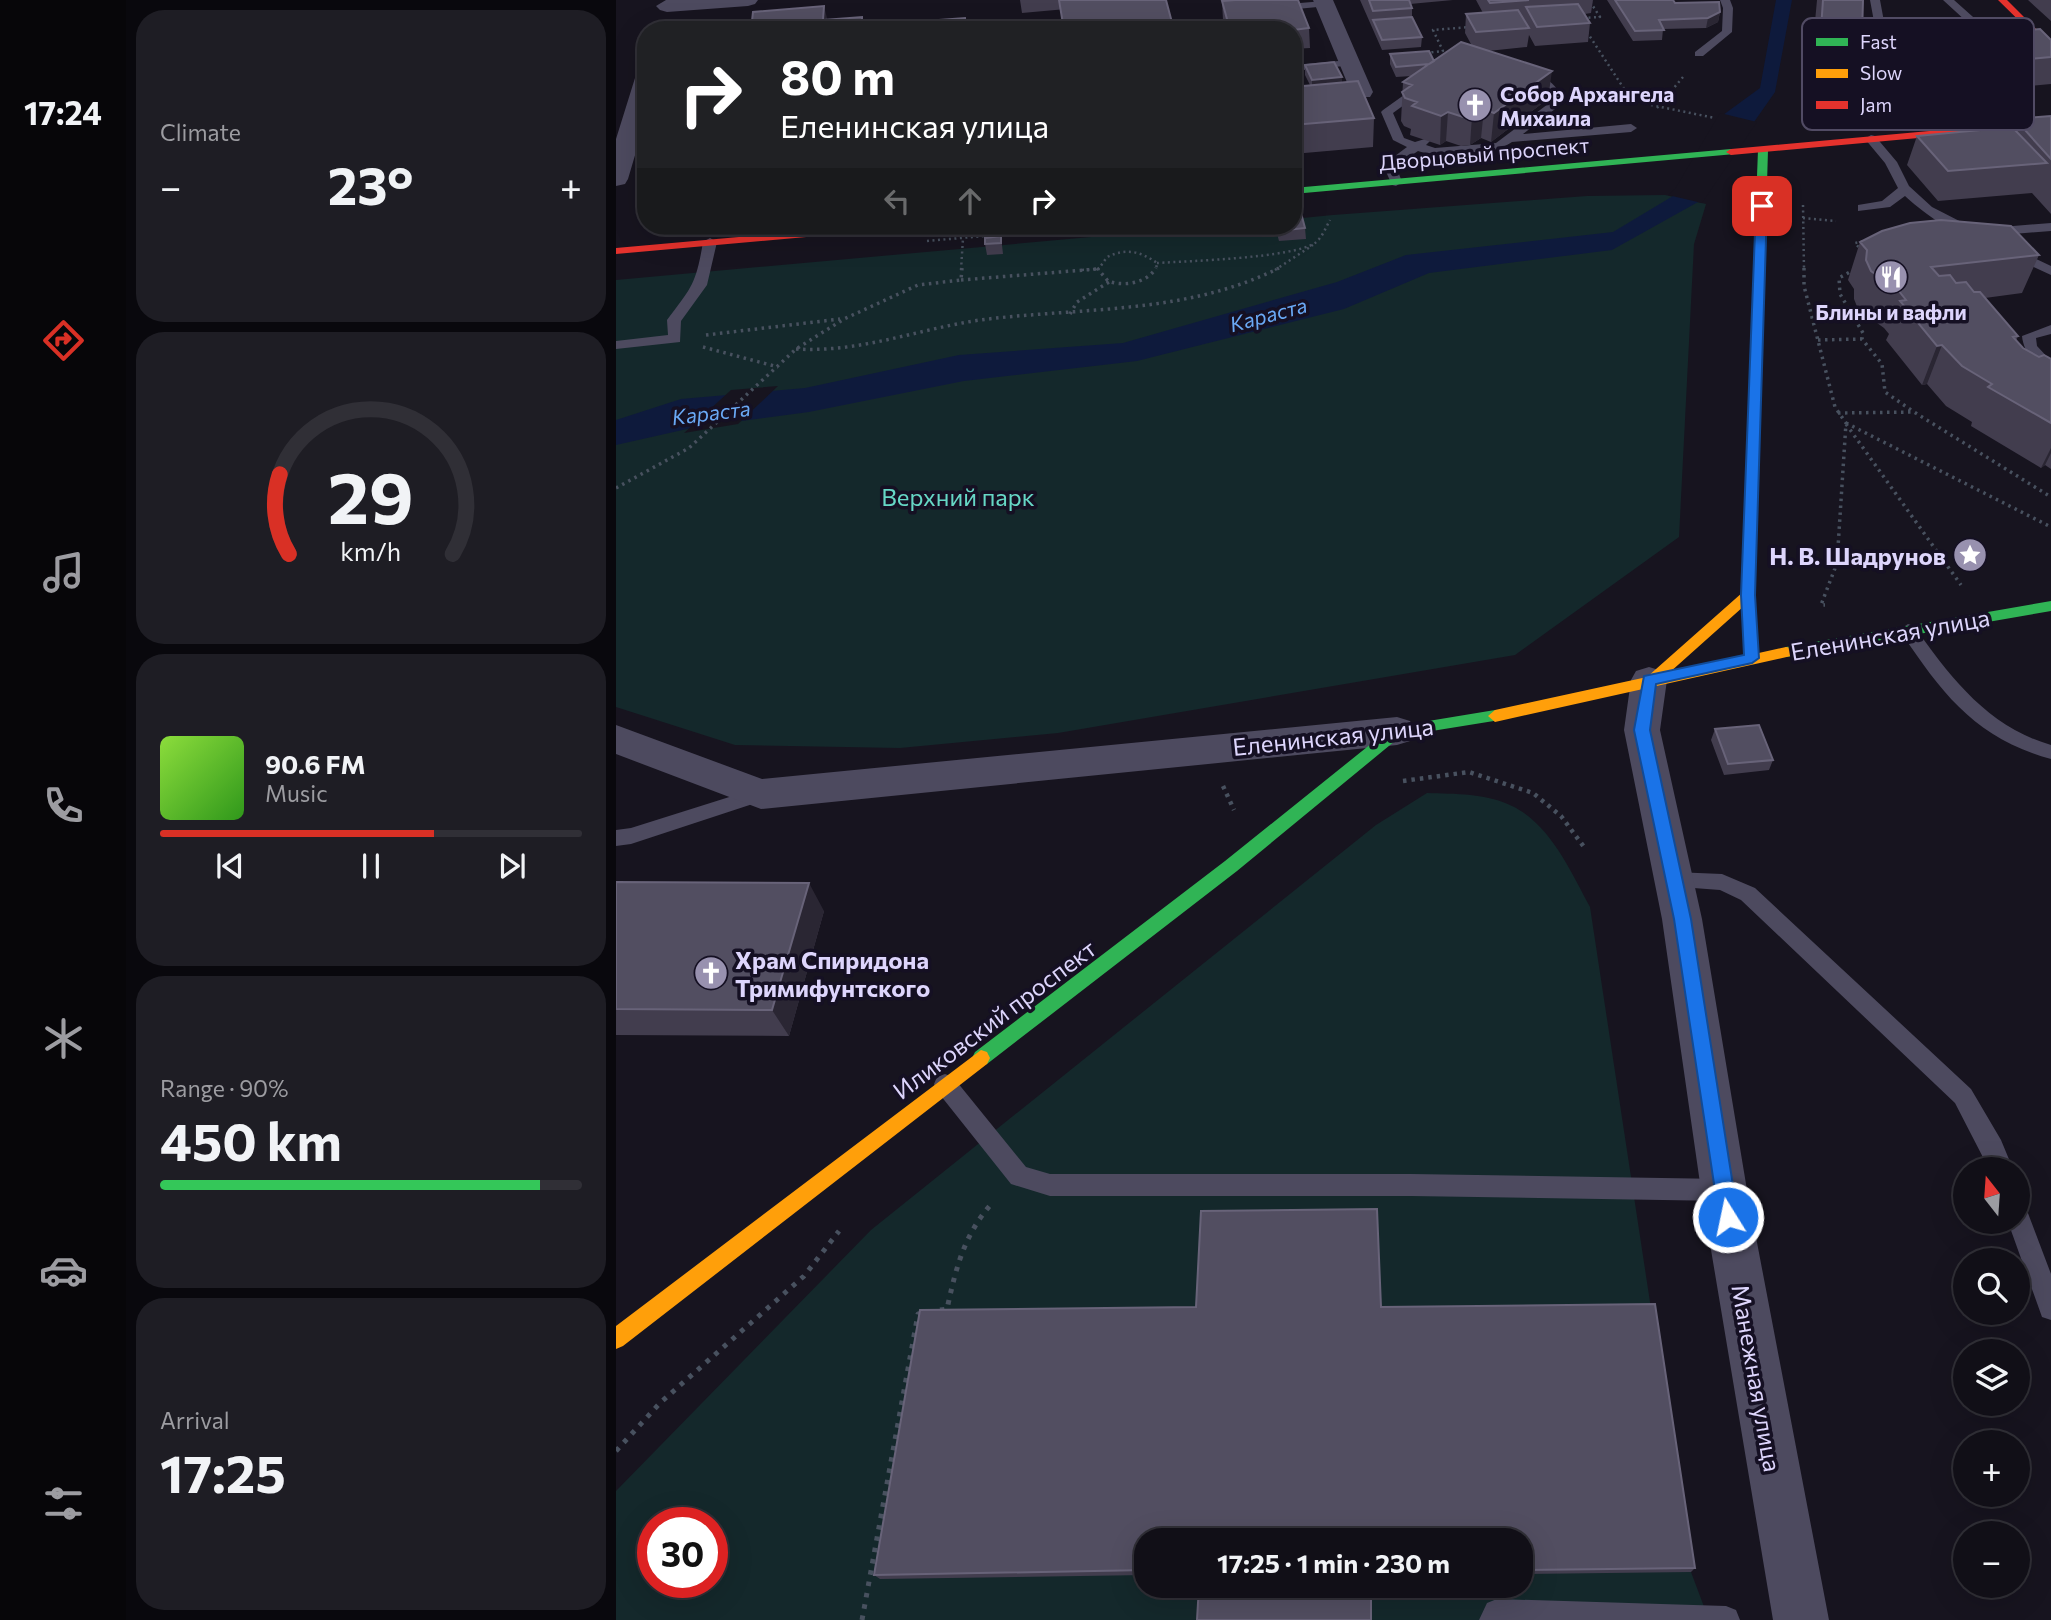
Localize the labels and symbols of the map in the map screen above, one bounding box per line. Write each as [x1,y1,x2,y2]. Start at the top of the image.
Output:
legend [1802,18,2034,130]
text: Fast [1860,30,1897,53]
text: Slow [1860,61,1902,84]
place label: Собор Архангела Михаила [1500,81,1674,130]
church icon: Собор Архангела Михаила [1456,86,1494,124]
text: Jam [1860,93,1892,116]
street label: Дворцовый проспект [1378,131,1590,175]
pin [1732,176,1792,236]
restaurant icon: Блины и вафли [1872,258,1910,296]
water label: Караста [1226,292,1310,336]
place label: Блины и вафли [1815,299,1967,324]
water label: Караста [670,395,752,429]
park label: Верхний парк [881,482,1035,511]
place icon: Н. В. Шадрунов [1951,536,1989,574]
place label: Н. В. Шадрунов [1769,541,1946,570]
street label: Еленинская улица [1788,602,1992,666]
street label: Еленинская улица [1231,711,1435,761]
street label: Иликовский проспект [887,933,1101,1105]
place label: Храм Спиридона Тримифунтского [735,945,930,1002]
church icon: Храм Спиридона Тримифунтского [692,954,730,992]
north arrow [1953,1157,2030,1234]
position arrow [1691,1180,1765,1254]
street label: Манежная улица [1726,1282,1788,1474]
speed limit sign: 30 [637,1507,728,1598]

